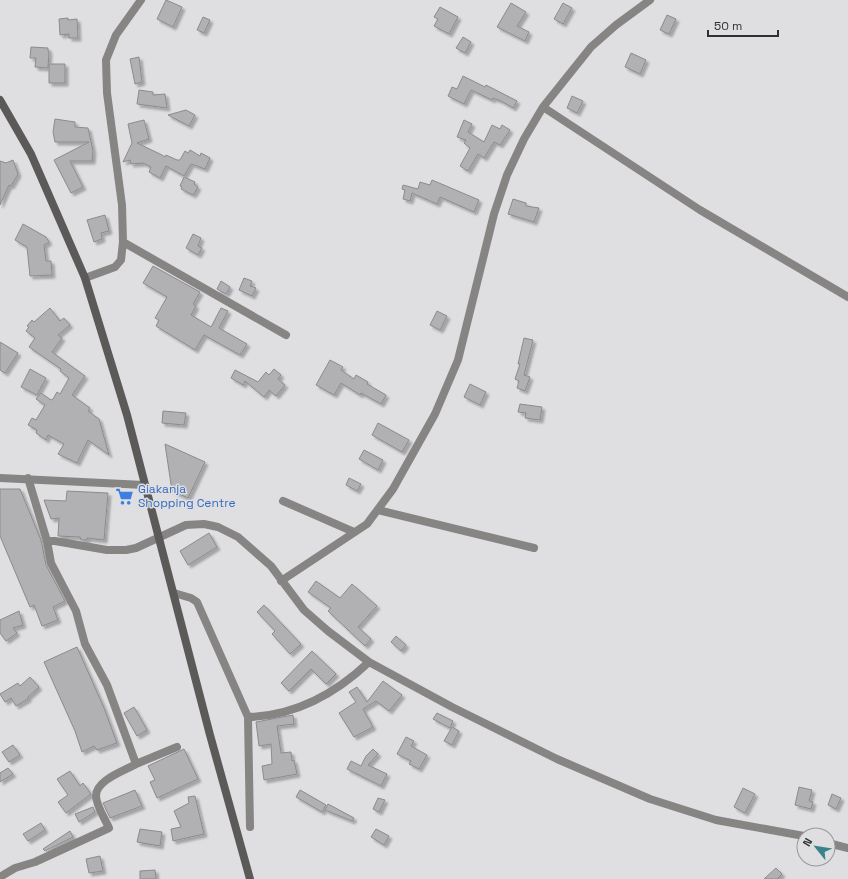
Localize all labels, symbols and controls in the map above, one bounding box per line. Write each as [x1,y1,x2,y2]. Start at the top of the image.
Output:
scale bar [708,12,778,38]
text: 50 m [714,18,742,34]
place label: Giakanja Shopping Centre [138,481,236,511]
supermarket icon: Giakanja Shopping Centre [115,486,135,506]
north arrow [796,827,836,867]
text: N [799,835,815,849]

